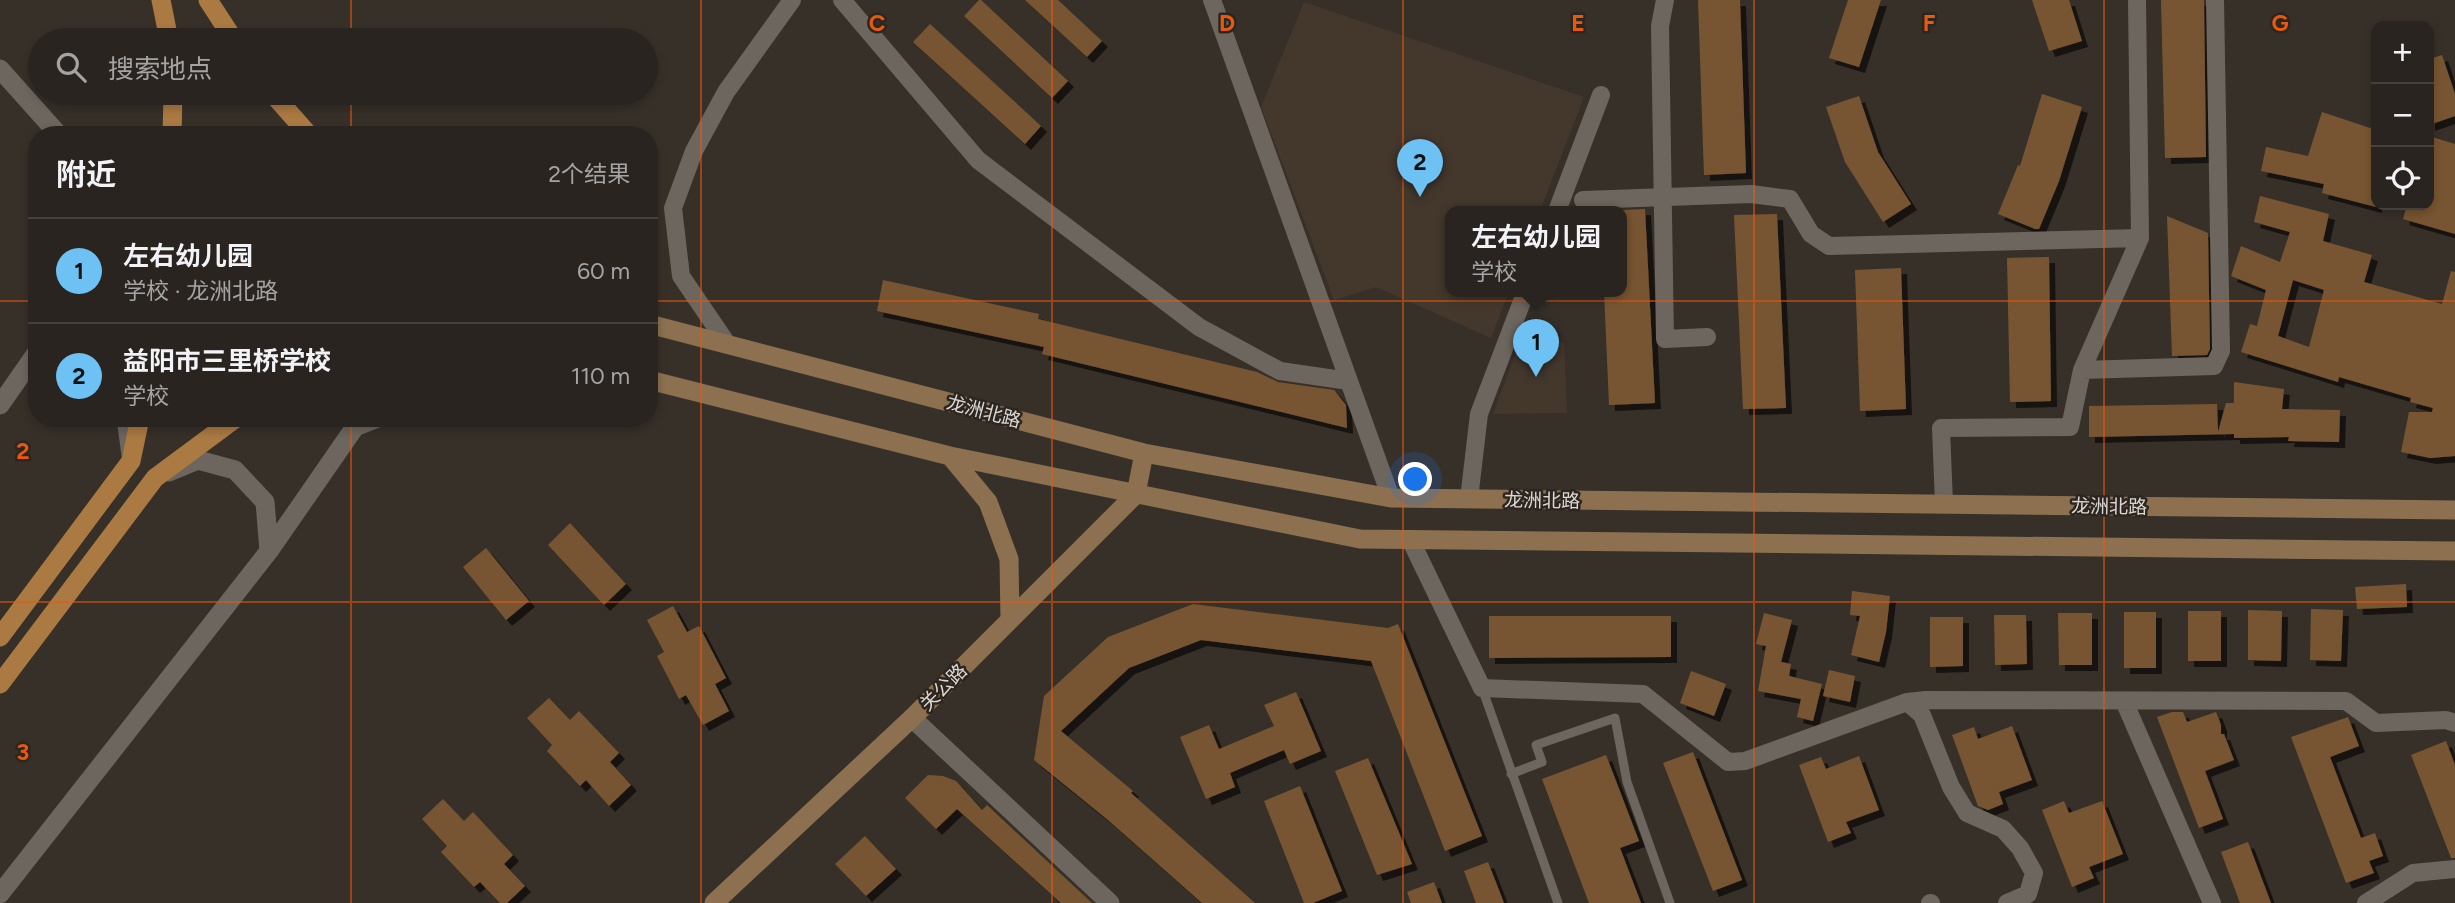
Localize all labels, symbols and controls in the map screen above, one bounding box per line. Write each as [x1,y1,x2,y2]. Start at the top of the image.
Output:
text: C [869,9,886,37]
text: D [1219,9,1235,37]
text: E [1571,9,1585,37]
text: F [1923,9,1936,37]
text: G [2271,9,2289,37]
map controls [2371,21,2434,210]
button: + [2371,21,2434,84]
search box [28,28,658,105]
icon: search [52,48,90,86]
text: 搜索地点 [108,53,212,85]
button: − [2371,84,2434,147]
pin: 2 [1397,139,1443,197]
button: locate [2371,147,2434,210]
text: 附近 [56,156,116,193]
text: 2个结果 [548,160,630,188]
popup [1445,206,1627,297]
text: 左右幼儿园 [1471,221,1601,253]
text: 左右幼儿园 [123,240,253,272]
text: 1 [74,257,84,285]
text: 60 m [577,257,630,285]
text: 学校 [1471,258,1517,286]
text: 学校 · 龙洲北路 [123,277,278,305]
pin: 1 [1513,319,1559,377]
text: 益阳市三里桥学校 [123,345,331,377]
text: 2 [72,362,86,390]
text: 110 m [571,362,630,390]
text: 学校 [123,382,169,410]
street label: 龙洲北路 [944,391,1024,432]
text: 2 [16,437,30,465]
your location [1398,462,1432,496]
street label: 龙洲北路 [1504,488,1580,513]
street label: 龙洲北路 [2071,494,2147,519]
street label: 关公路 [915,659,972,716]
text: 3 [17,738,29,766]

